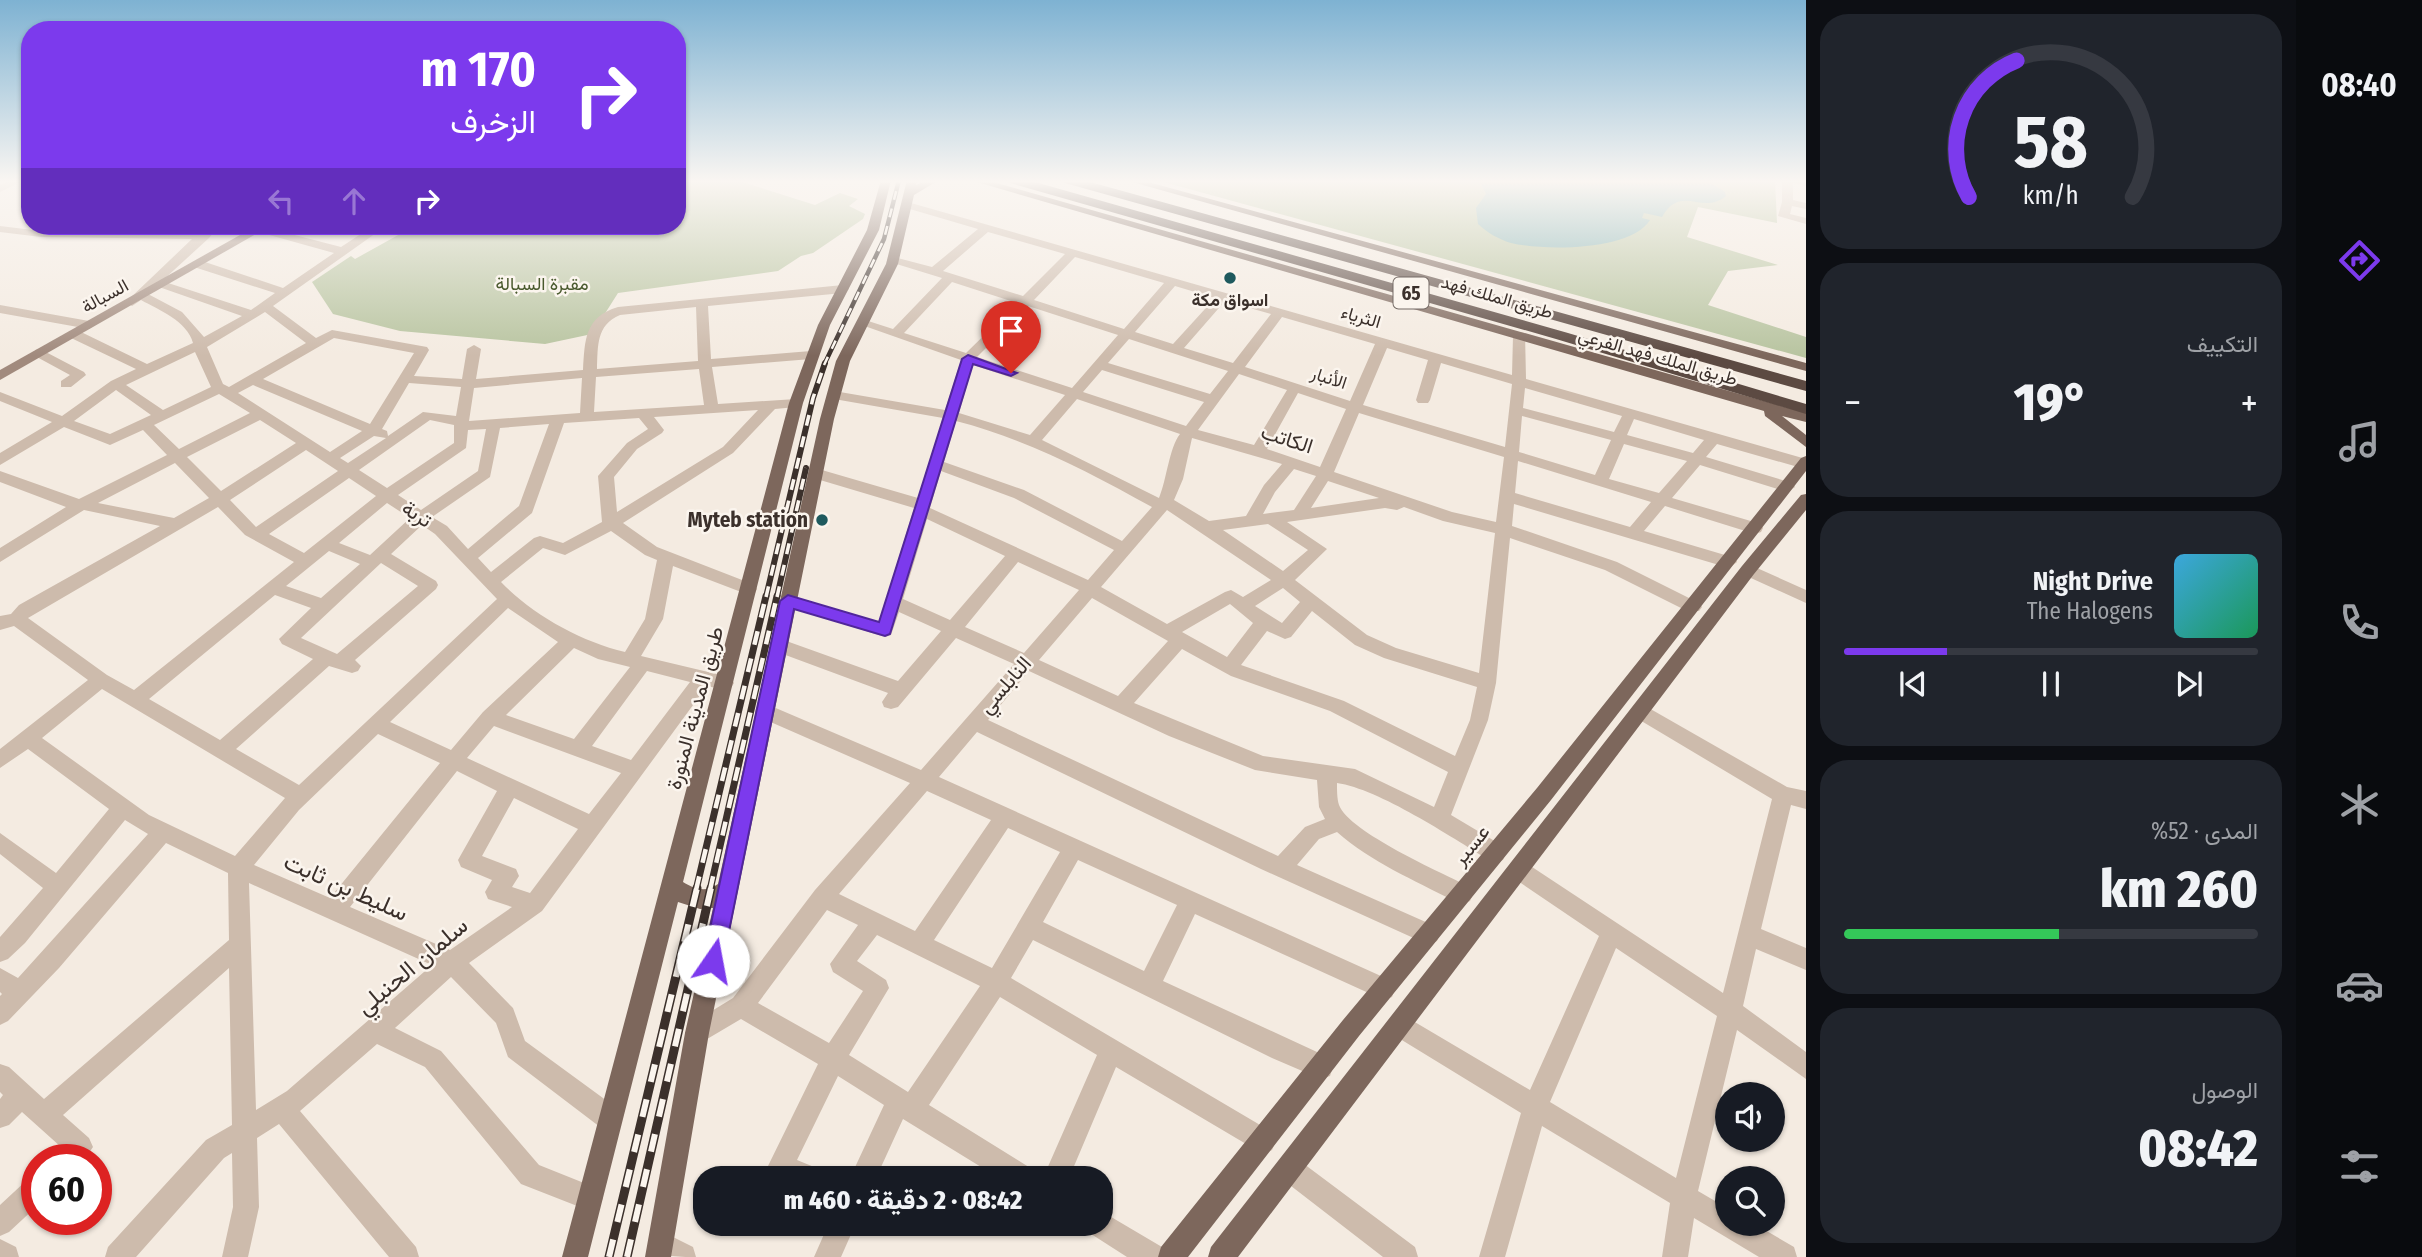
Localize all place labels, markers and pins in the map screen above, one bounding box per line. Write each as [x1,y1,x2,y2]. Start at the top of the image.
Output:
marker: اسواق مكة [1222,270,1238,286]
place label: اسواق مكة [1192,289,1268,311]
pin [981,301,1041,373]
place label: Myteb station [688,507,808,533]
marker: Myteb station [814,512,830,528]

